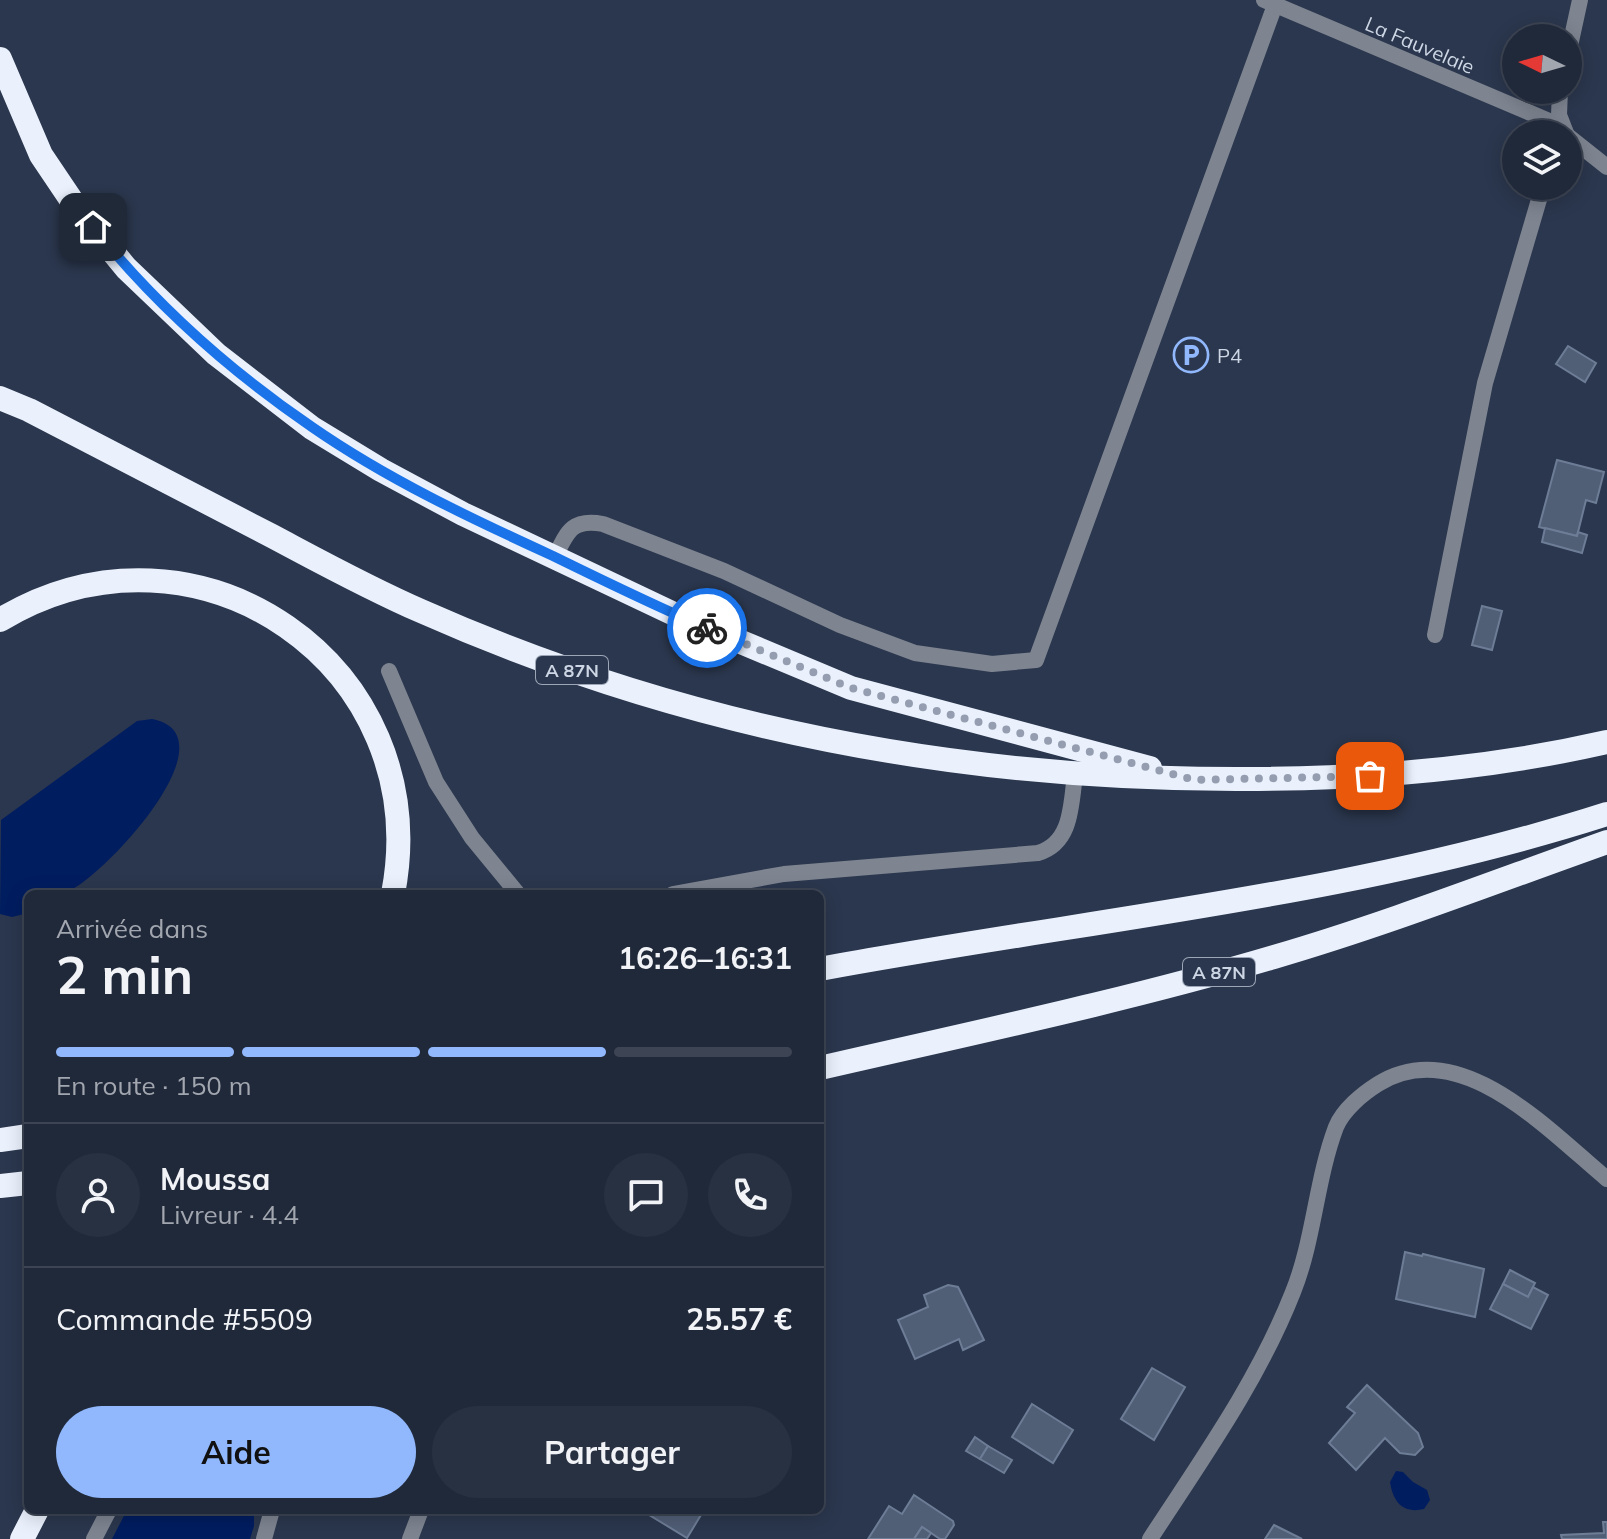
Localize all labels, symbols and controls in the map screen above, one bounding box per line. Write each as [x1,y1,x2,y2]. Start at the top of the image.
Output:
street label: La Fauvelaie [1362,11,1478,79]
north arrow [1502,24,1582,104]
map controls [1502,24,1582,200]
button: layers [1502,120,1582,200]
pin [59,193,127,261]
icon: home [71,205,115,249]
parking icon: P4 [1172,336,1210,374]
place label: P4 [1217,343,1242,368]
courier [667,588,747,668]
icon: bike [685,606,729,650]
road number: A 87N [536,656,608,684]
pin [1336,742,1404,810]
icon: bag [1348,754,1392,798]
text: Arrivée dans [56,912,208,945]
text: 16:26–16:31 [618,939,792,977]
text: 2 min [56,942,193,1007]
road number: A 87N [1183,958,1255,986]
text: En route · 150 m [56,1069,252,1102]
button: person [56,1153,140,1237]
button: chat [604,1153,688,1237]
button: phone [708,1153,792,1237]
text: Moussa [160,1160,270,1198]
text: Livreur · 4.4 [160,1198,299,1231]
text: Commande #5509 [56,1300,313,1338]
text: 25.57 € [686,1300,792,1338]
button: Aide [56,1406,416,1498]
button: Partager [432,1406,792,1498]

